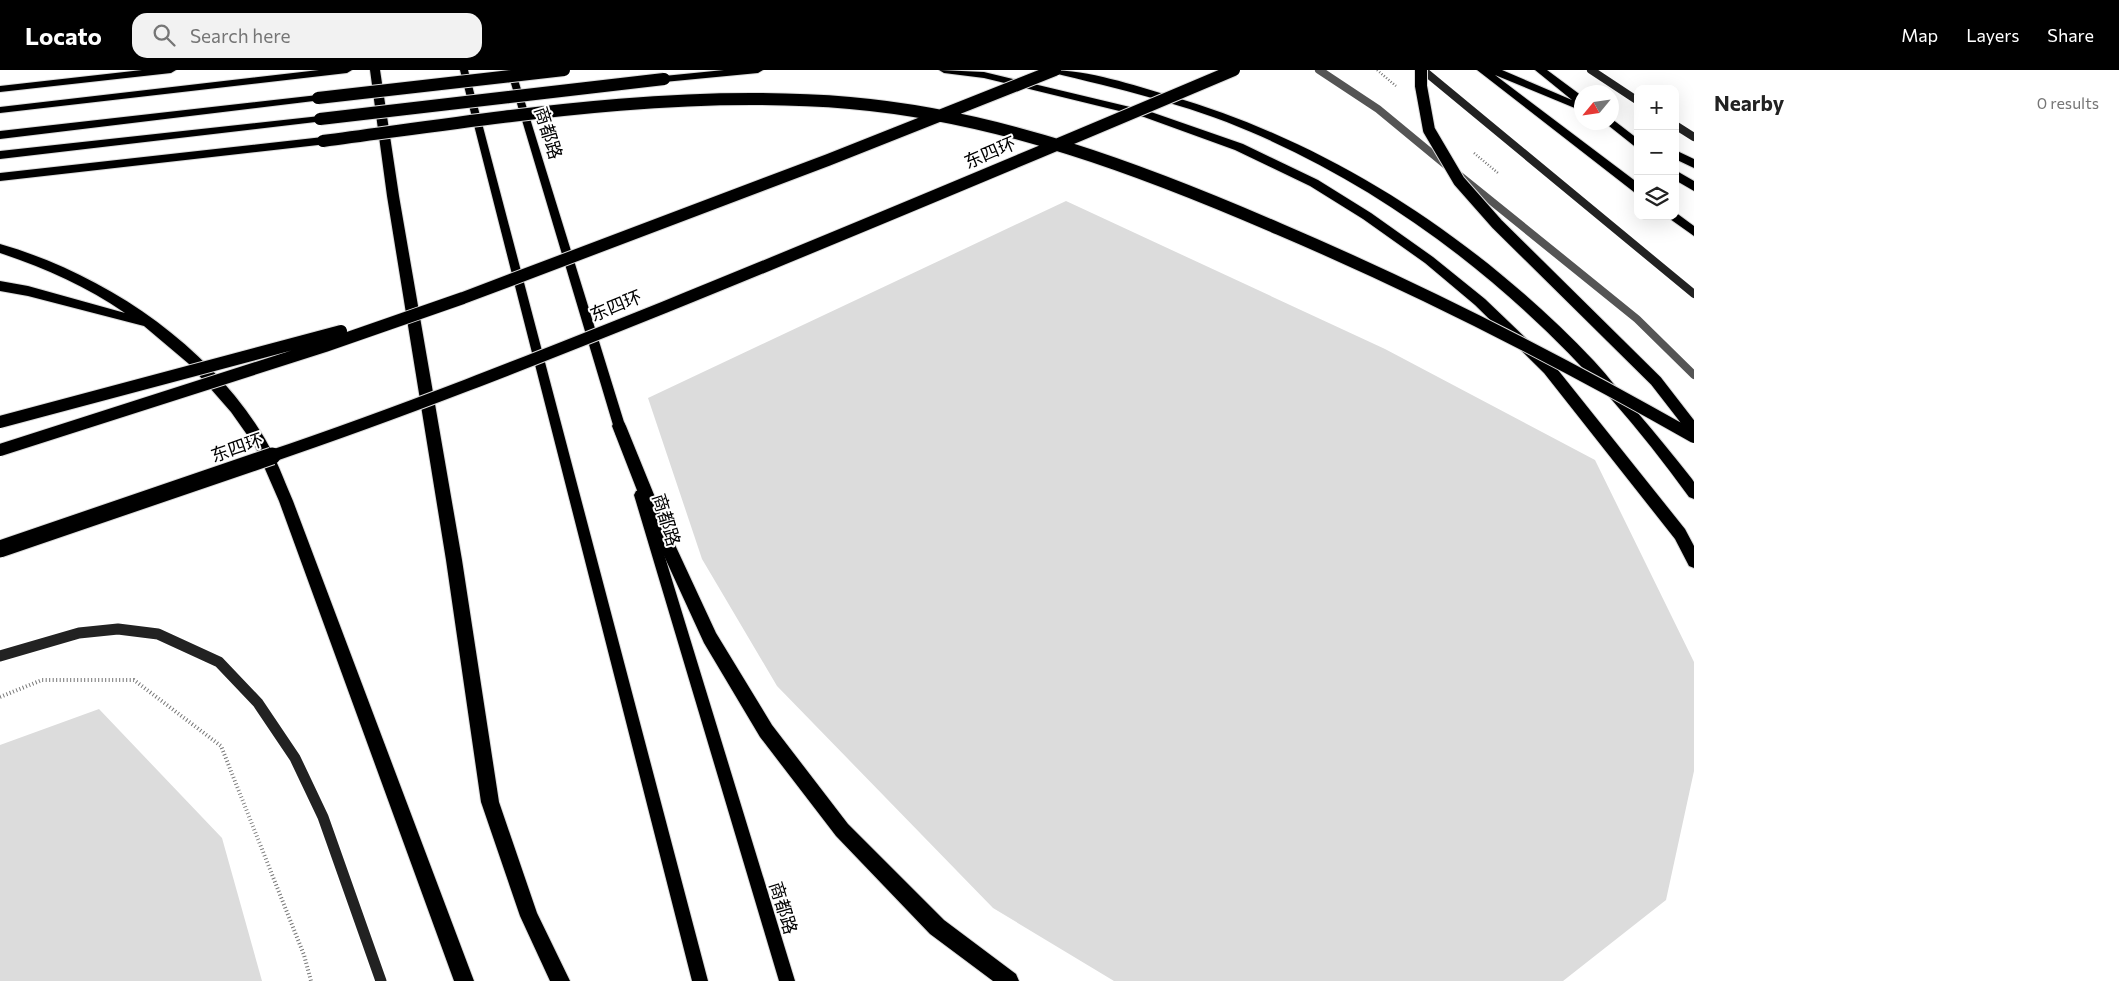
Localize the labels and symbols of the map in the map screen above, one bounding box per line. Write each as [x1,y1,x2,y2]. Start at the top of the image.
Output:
north arrow [1574,85,1619,130]
street label: 商都路 [531,104,567,162]
street label: 东四环 [960,131,1019,173]
street label: 东四环 [586,285,645,325]
street label: 东四环 [208,428,266,466]
street label: 商都路 [649,491,685,549]
street label: 商都路 [766,879,802,937]

